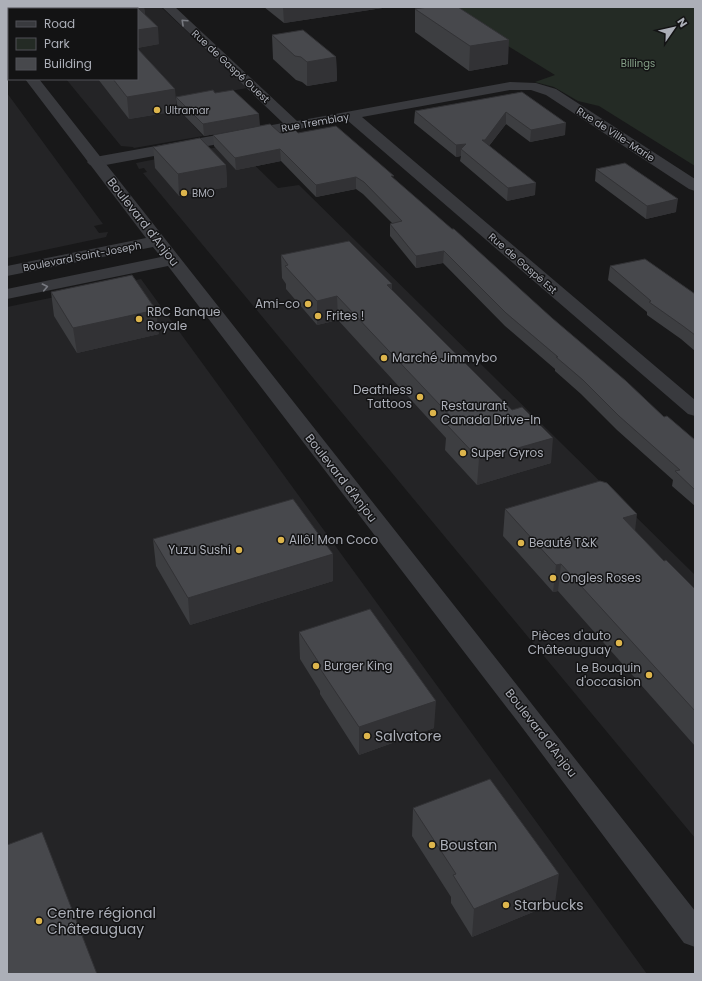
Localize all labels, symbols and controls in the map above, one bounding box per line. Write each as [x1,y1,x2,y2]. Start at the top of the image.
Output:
legend [8,8,138,80]
north arrow [654,8,694,48]
text: Road [44,15,75,32]
text: N [673,15,691,30]
one-way arrow [181,19,189,27]
street label: Rue de Gaspé Ouest [188,26,273,107]
text: Park [44,35,71,52]
text: Building [44,55,92,72]
park label: Billings [621,56,655,71]
place label: Ultramar [165,103,209,118]
street label: Rue de Ville-Marie [574,103,658,165]
marker: Ultramar [152,105,162,115]
street label: Rue Tremblay [280,109,351,136]
street label: Boulevard d'Anjou [103,174,183,269]
place label: BMO [192,186,215,201]
marker: BMO [179,188,189,198]
street label: Rue de Gaspé Est [485,229,560,298]
street label: Boulevard Saint-Joseph [22,238,142,275]
one-way arrow [42,283,48,291]
place label: Ami-co [255,295,300,312]
marker: Ami-co [303,299,313,309]
place label: RBC Banque Royale [147,303,221,334]
place label: Frites ! [326,307,364,324]
marker: Frites ! [313,311,323,321]
marker: RBC Banque Royale [134,314,144,324]
place label: Marché Jimmybo [392,349,497,366]
marker: Marché Jimmybo [379,353,389,363]
place label: Deathless Tattoos [353,381,412,412]
marker: Deathless Tattoos [415,392,425,402]
place label: Restaurant Canada Drive-In [441,397,541,428]
marker: Restaurant Canada Drive-In [428,408,438,418]
street label: Boulevard d'Anjou [301,430,381,525]
place label: Super Gyros [471,444,543,461]
marker: Super Gyros [458,448,468,458]
place label: Allô! Mon Coco [289,531,379,548]
place label: Beauté T&K [529,534,597,551]
marker: Allô! Mon Coco [276,535,286,545]
marker: Beauté T&K [516,538,526,548]
place label: Yuzu Sushi [168,541,231,558]
marker: Yuzu Sushi [234,545,244,555]
place label: Ongles Roses [561,569,641,586]
marker: Ongles Roses [548,573,558,583]
place label: Pièces d'auto Châteauguay [528,627,611,658]
marker: Pièces d'auto Châteauguay [614,638,624,648]
place label: Burger King [324,657,393,674]
place label: Le Bouquin d'occasion [576,659,641,690]
marker: Burger King [311,661,321,671]
marker: Le Bouquin d'occasion [644,670,654,680]
street label: Boulevard d'Anjou [501,685,581,780]
place label: Salvatore [375,726,442,746]
marker: Salvatore [362,731,372,741]
place label: Boustan [440,835,497,855]
marker: Boustan [427,840,437,850]
place label: Starbucks [514,895,583,915]
marker: Starbucks [501,900,511,910]
place label: Centre régional Châteauguay [47,903,156,939]
marker: Centre régional Châteauguay [34,916,44,926]

